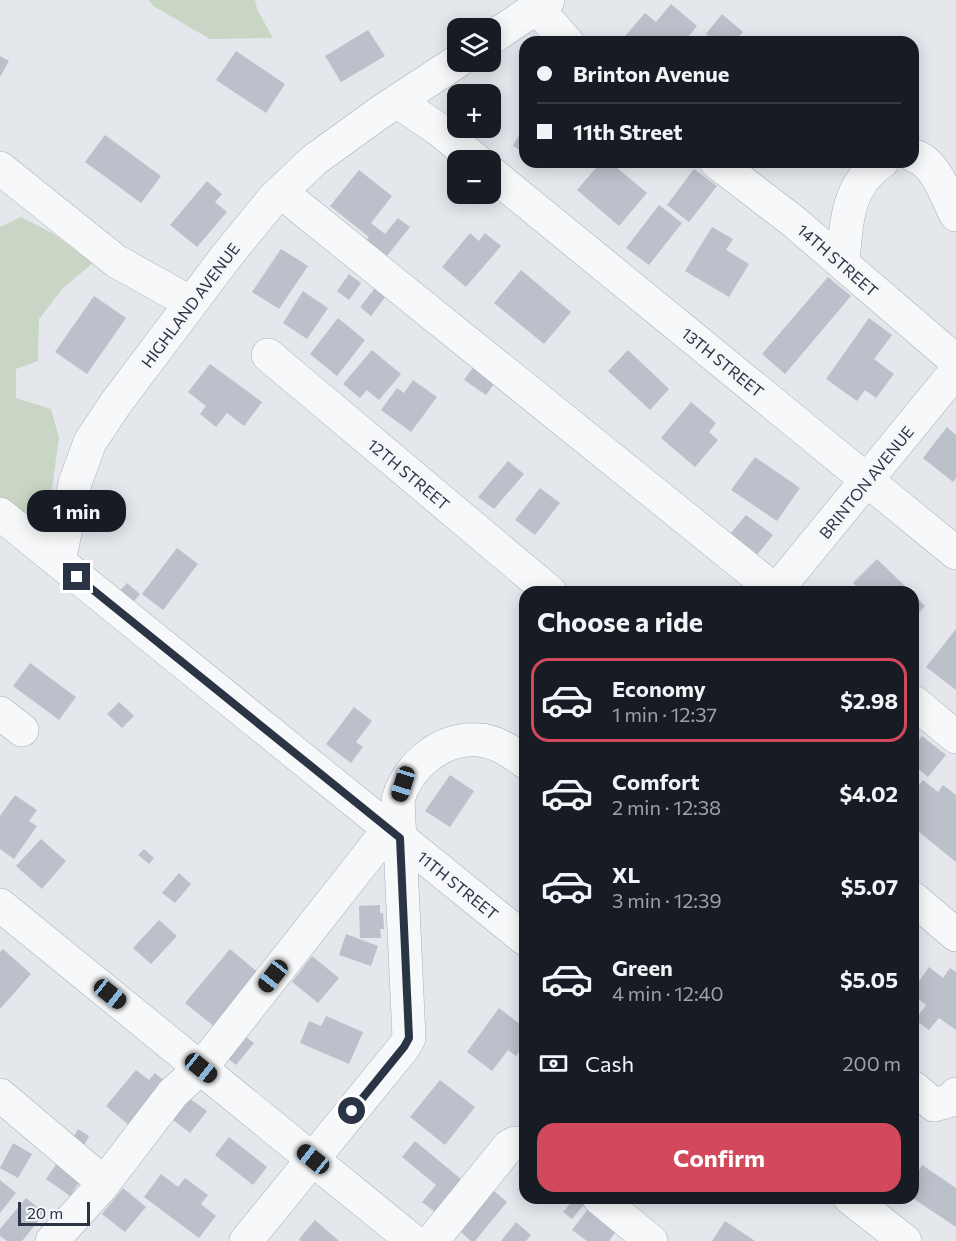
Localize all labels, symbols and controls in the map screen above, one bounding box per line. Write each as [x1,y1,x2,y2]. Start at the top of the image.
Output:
map controls [447,18,501,204]
button: layers [447,18,501,72]
text: Brinton Avenue [573,60,729,87]
button: + [447,84,501,138]
text: 11th Street [573,118,683,145]
button: − [447,150,501,204]
street label: 14TH STREET [794,220,882,300]
street label: HIGHLAND AVENUE [137,239,243,371]
street label: 13TH STREET [678,323,768,401]
street label: BRINTON AVENUE [815,422,917,542]
street label: 12TH STREET [364,434,454,514]
callout: 1 min [28,490,127,532]
text: 1 min [53,499,100,523]
route end [63,563,90,590]
text: Choose a ride [537,605,703,638]
icon: car [540,673,594,727]
text: Economy [612,675,706,702]
text: $2.98 [840,687,898,714]
text: 1 min · 12:37 [612,702,717,726]
car [389,764,417,804]
icon: car [540,766,594,820]
text: Comfort [612,768,700,795]
text: $4.02 [839,780,898,807]
text: 2 min · 12:38 [612,795,721,819]
street label: 11TH STREET [414,847,502,923]
icon: car [540,859,594,913]
text: XL [612,861,640,888]
text: $5.07 [841,873,898,900]
text: 3 min · 12:39 [612,888,722,912]
icon: car [540,952,594,1006]
text: Green [612,954,673,981]
car [255,956,291,996]
text: $5.05 [840,966,898,993]
car [90,976,130,1012]
text: 4 min · 12:40 [612,981,724,1005]
icon: cash [537,1047,570,1080]
car [181,1050,221,1086]
text: Cash [585,1050,634,1077]
text: 200 m [843,1051,901,1075]
route start [338,1097,365,1124]
button: Confirm [537,1123,901,1192]
car [293,1141,333,1177]
scale bar [18,1199,90,1226]
text: 20 m [27,1203,63,1222]

